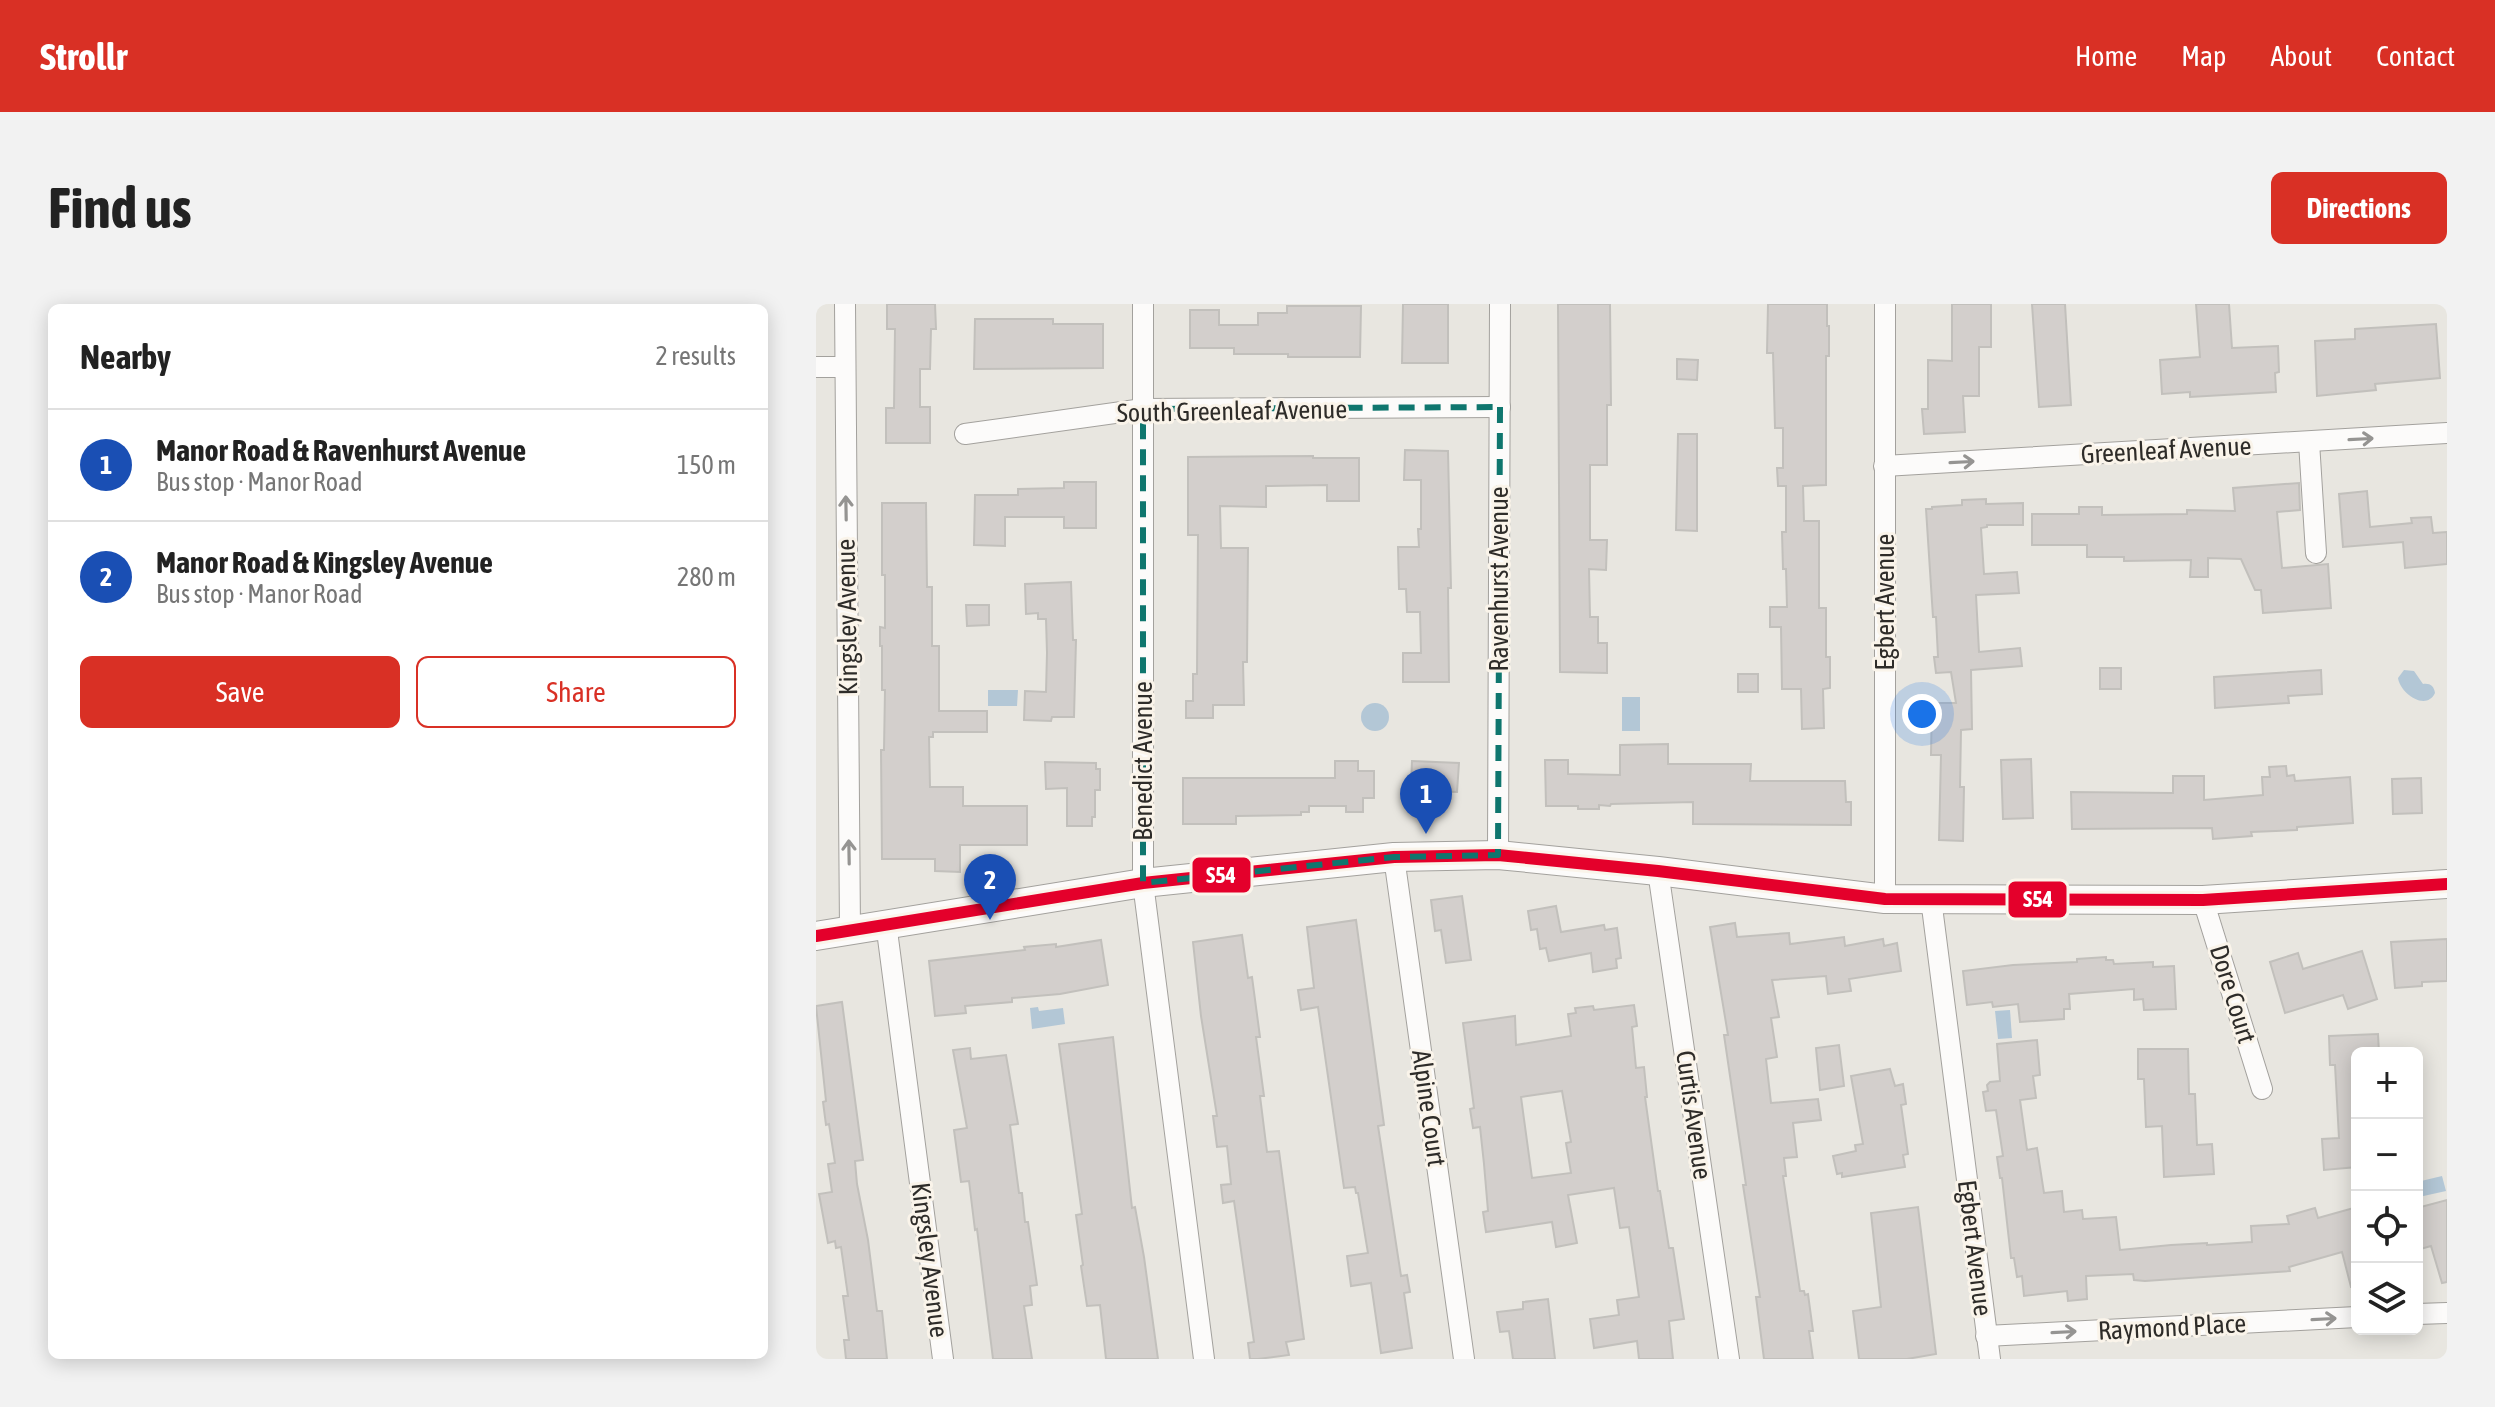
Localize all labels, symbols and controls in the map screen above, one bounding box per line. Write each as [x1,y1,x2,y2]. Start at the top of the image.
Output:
text: Strollr [40,35,127,78]
text: Home [2075,40,2137,72]
text: Map [2181,40,2226,72]
text: About [2270,40,2332,72]
text: Contact [2376,40,2455,72]
button: Directions [2271,172,2447,244]
text: Find us [48,176,192,240]
text: Nearby [80,337,171,376]
text: 2 results [655,341,736,371]
street label: South Greenleaf Avenue [1117,394,1347,428]
street label: Greenleaf Avenue [2080,431,2252,469]
one-way arrow [2347,431,2374,446]
text: Manor Road & Ravenhurst Avenue [156,433,526,467]
text: 1 [100,450,112,480]
text: 150 m [677,450,736,480]
one-way arrow [1948,454,1975,469]
text: Bus stop · Manor Road [156,467,362,497]
street label: Ravenhurst Avenue [1484,487,1514,672]
one-way arrow [838,495,854,522]
street label: Egbert Avenue [1870,534,1900,670]
street label: Kingsley Avenue [831,539,863,695]
text: Manor Road & Kingsley Avenue [156,545,493,579]
text: 2 [100,562,112,592]
text: 280 m [677,562,736,592]
text: Bus stop · Manor Road [156,579,362,609]
button: Save [80,656,400,728]
button: Share [416,656,736,728]
street label: Benedict Avenue [1128,681,1158,841]
your location [1902,694,1942,734]
pin: 1 [1400,768,1452,834]
one-way arrow [841,839,857,866]
pin: 2 [964,854,1016,920]
line badge: S54 [1191,856,1252,894]
text: S54 [1206,862,1236,888]
line badge: S54 [2007,880,2068,919]
text: S54 [2023,886,2053,912]
street label: Dore Court [2204,941,2262,1047]
map controls [2351,1047,2423,1335]
button: + [2351,1047,2423,1119]
street label: Alpine Court [1406,1048,1452,1168]
street label: Curtis Avenue [1670,1049,1718,1181]
button: − [2351,1119,2423,1191]
street label: Egbert Avenue [1952,1178,1998,1318]
street label: Kingsley Avenue [906,1181,954,1339]
button: locate [2351,1191,2423,1263]
button: layers [2351,1263,2423,1335]
street label: Raymond Place [2097,1308,2247,1346]
one-way arrow [2310,1311,2337,1326]
one-way arrow [2050,1325,2077,1340]

